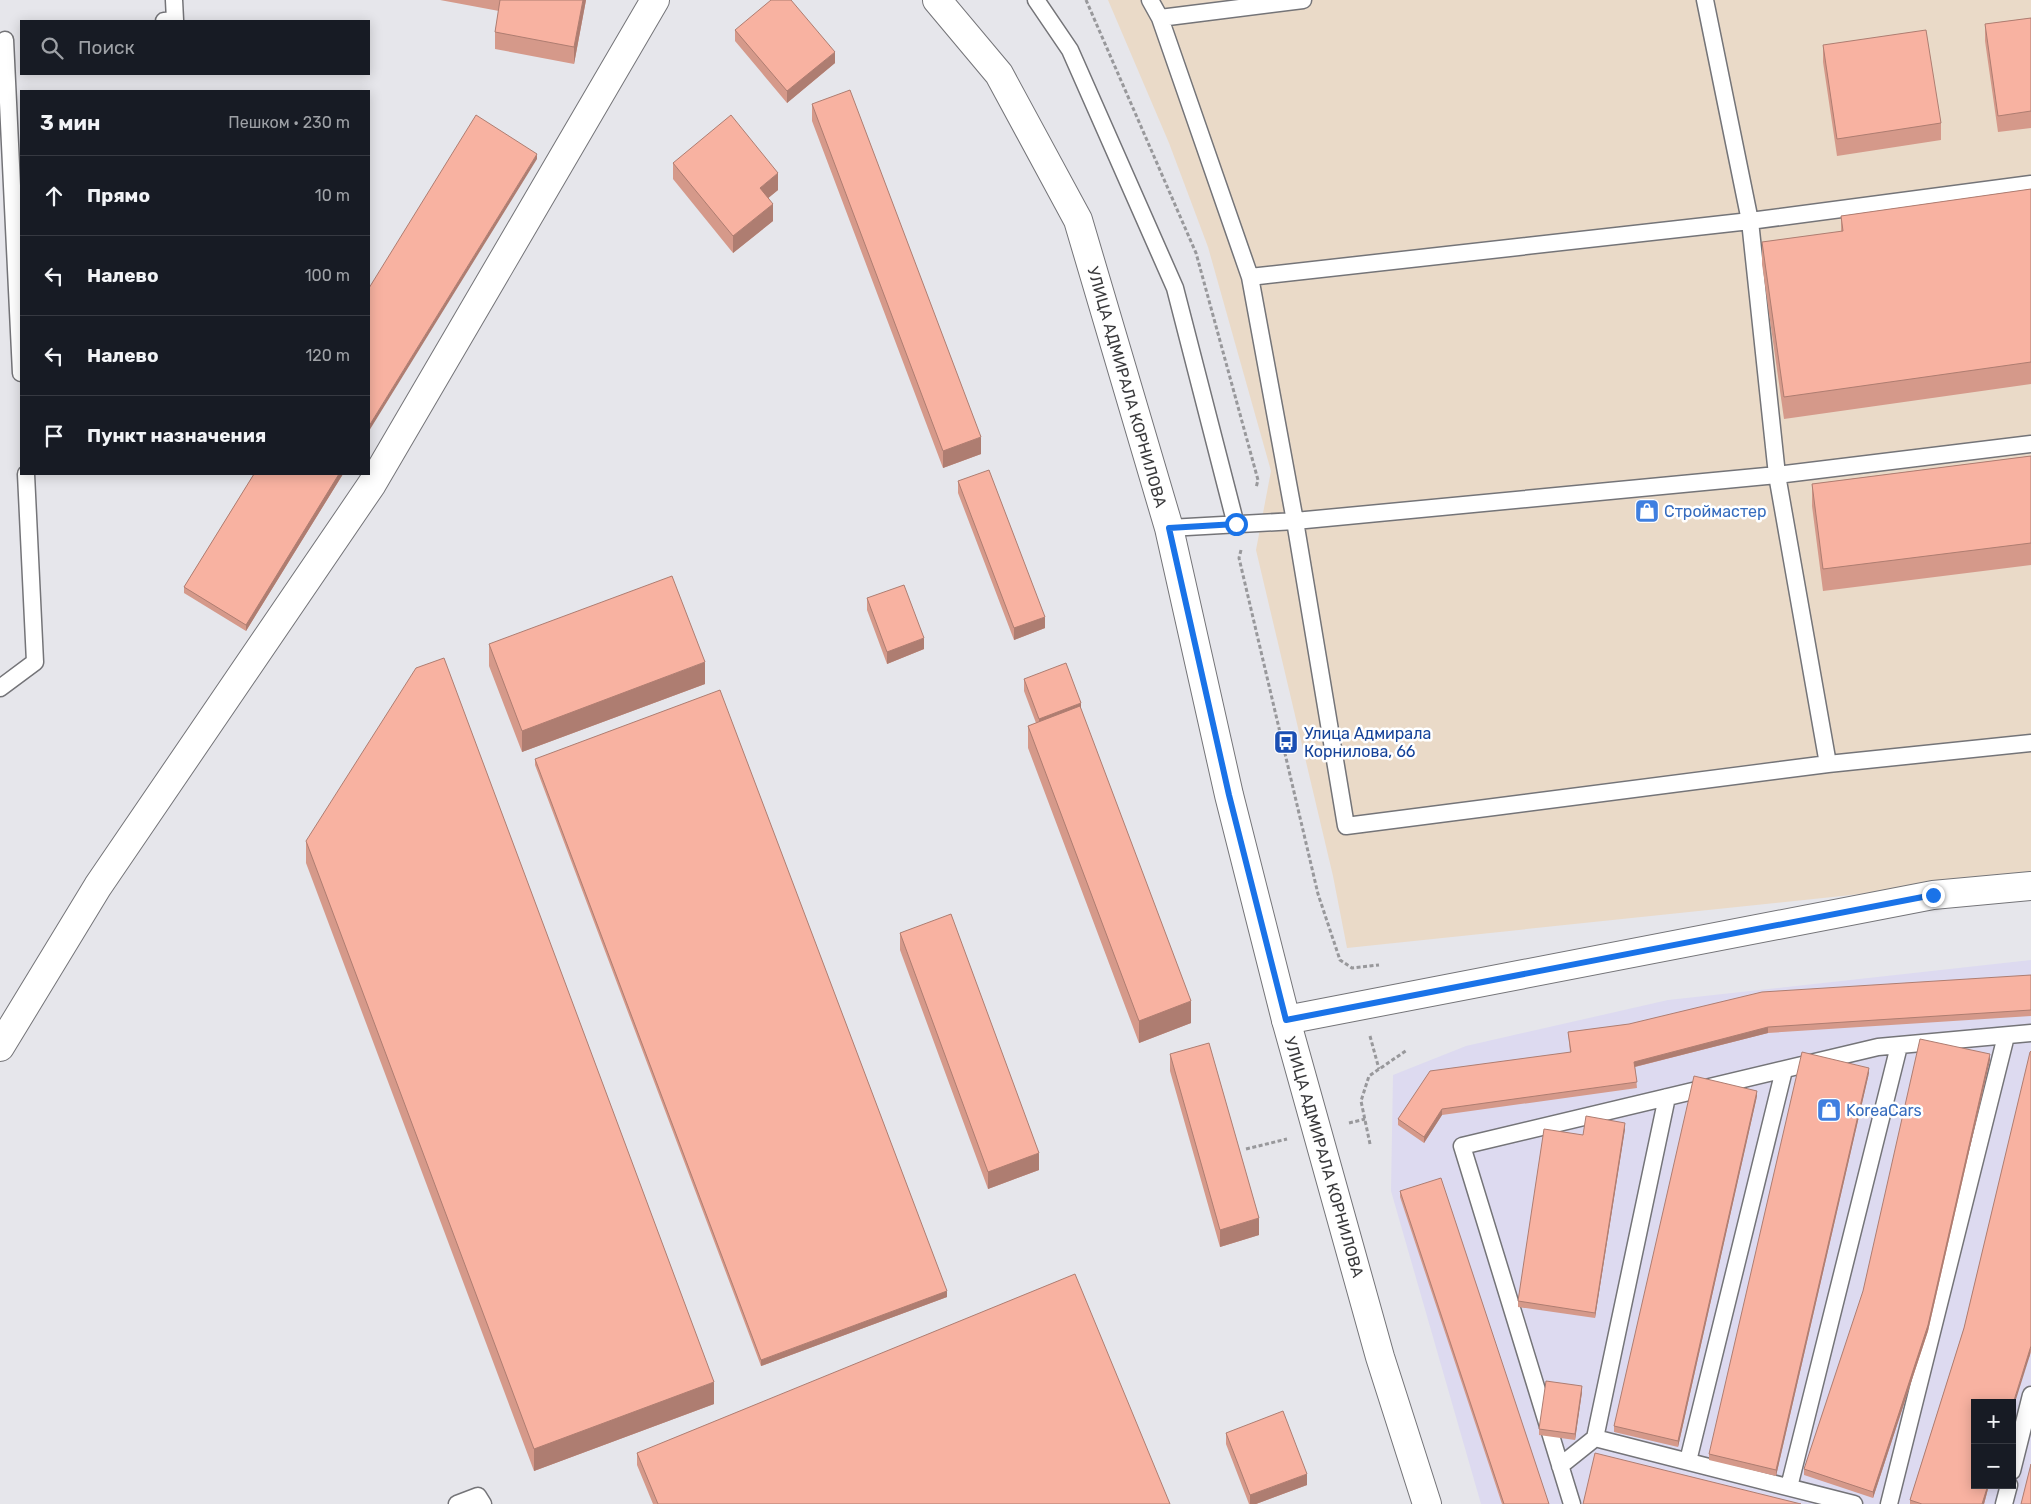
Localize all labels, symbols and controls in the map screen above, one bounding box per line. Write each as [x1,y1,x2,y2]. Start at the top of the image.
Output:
search box [20,20,370,75]
icon: search [38,34,66,62]
text: Поиск [78,36,135,59]
text: 3 мин [40,110,100,135]
text: Пешком · 230 m [228,113,350,132]
icon: ahead [40,182,68,210]
text: Прямо [87,184,150,207]
text: 10 m [315,186,350,205]
icon: left [40,262,68,290]
text: Налево [87,264,159,287]
street label: УЛИЦА АДМИРАЛА КОРНИЛОВА [1083,264,1171,510]
text: 100 m [305,266,350,285]
icon: left [40,342,68,370]
text: Налево [87,344,159,367]
text: 120 m [305,346,350,365]
icon: arrive [40,422,68,450]
text: Пункт назначения [87,424,266,447]
shop icon: Строймастер [1634,498,1660,524]
place label: Строймастер [1664,502,1767,521]
route start [1225,513,1248,536]
place label: Улица Адмирала Корнилова, 66 [1304,724,1431,761]
bus stop icon: Улица Адмирала Корнилова, 66 [1273,729,1299,755]
route end [1922,884,1945,907]
street label: УЛИЦА АДМИРАЛА КОРНИЛОВА [1280,1034,1368,1280]
shop icon: KoreaCars [1816,1097,1842,1123]
place label: KoreaCars [1846,1101,1922,1120]
map controls [1971,1399,2016,1489]
button: + [1971,1399,2016,1444]
button: − [1971,1444,2016,1489]

